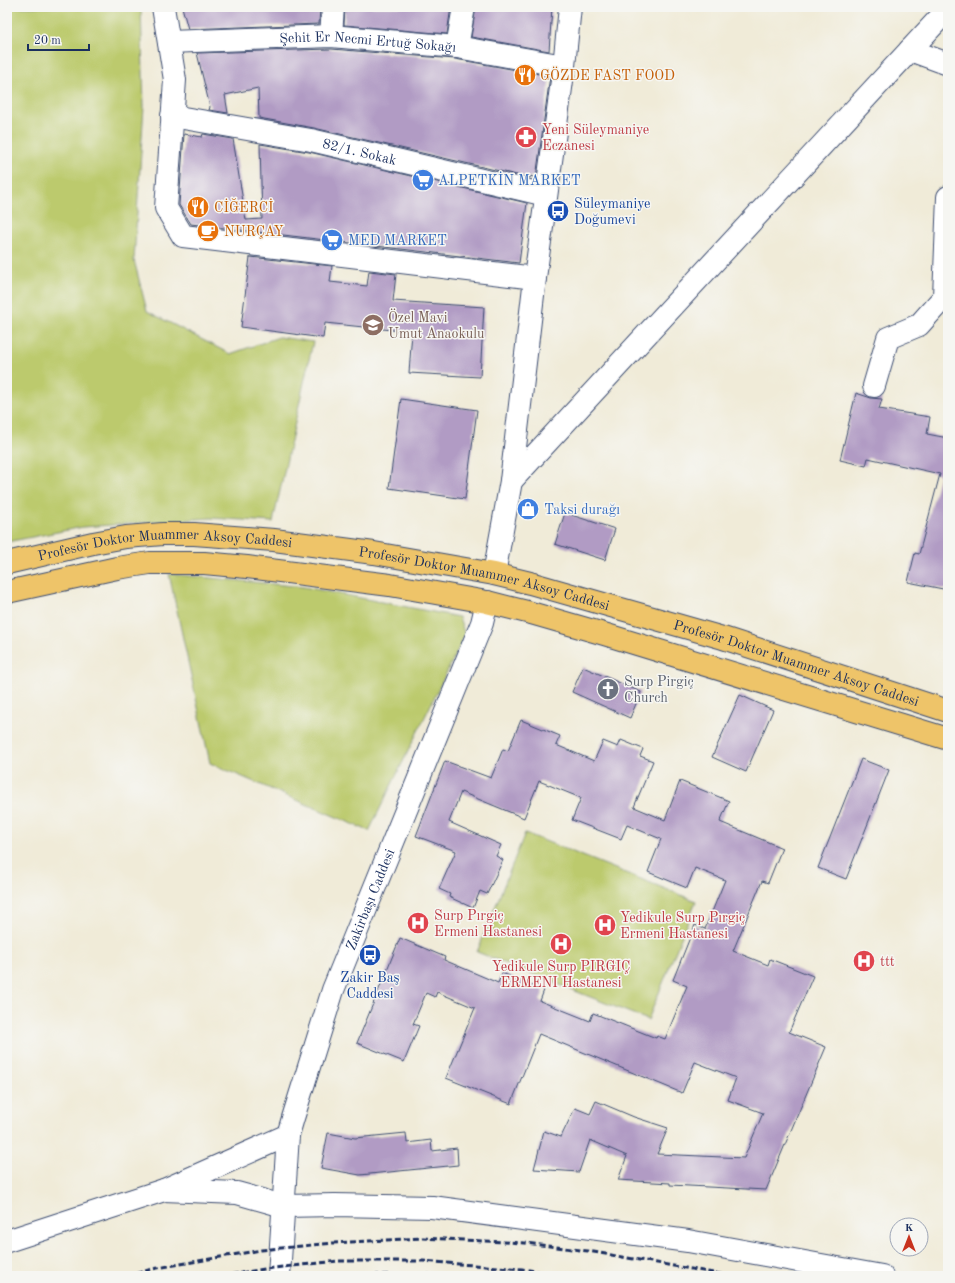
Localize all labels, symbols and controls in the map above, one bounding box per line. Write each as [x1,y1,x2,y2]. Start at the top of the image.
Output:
scale bar [28,26,89,52]
street label: Şehit Er Necmi Ertuğ Sokağı [279,30,457,55]
text: 20 m [34,35,61,47]
restaurant icon: GÖZDE FAST FOOD [512,62,538,88]
place label: GÖZDE FAST FOOD [540,66,675,83]
place label: Yeni Süleymaniye Eczanesi [542,123,649,153]
pharmacy icon: Yeni Süleymaniye Eczanesi [513,124,539,150]
street label: 82/1. Sokak [321,137,398,168]
supermarket icon: ALPETKİN MARKET [410,167,436,193]
place label: ALPETKİN MARKET [438,171,581,188]
restaurant icon: CİĞERCİ [185,194,211,220]
place label: Süleymaniye Doğumevi [574,197,650,227]
place label: CİĞERCİ [214,198,274,215]
bus stop icon: Süleymaniye Doğumevi [545,198,571,224]
cafe icon: NURÇAY [195,218,221,244]
place label: NURÇAY [224,225,284,239]
supermarket icon: MED MARKET [319,227,345,253]
place label: MED MARKET [348,234,447,248]
place label: Özel Mavi Umut Anaokulu [388,308,485,341]
school or university icon: Özel Mavi Umut Anaokulu [360,312,386,338]
shop icon: Taksi durağı [515,496,541,522]
place label: Taksi durağı [544,503,620,517]
street label: Profesör Doktor Muammer Aksoy Caddesi [36,528,293,564]
street label: Profesör Doktor Muammer Aksoy Caddesi [358,545,611,613]
street label: Profesör Doktor Muammer Aksoy Caddesi [672,618,921,709]
place label: Surp Pirgiç Church [624,675,694,705]
church icon: Surp Pirgiç Church [595,676,621,702]
street label: Zakirbaşı Caddesi [344,847,398,952]
place label: Surp Pırgiç Ermeni Hastanesi [434,909,542,939]
hospital icon: Surp Pırgiç Ermeni Hastanesi [405,910,431,936]
place label: Yedikule Surp Pırgiç Ermeni Hastanesi [620,911,745,941]
hospital icon: Yedikule Surp Pırgiç Ermeni Hastanesi [592,912,618,938]
hospital icon: Yedikule Surp PIRGIÇ ERMENI Hastanesi [548,931,574,957]
bus stop icon: Zakir Baş Caddesi [357,942,383,968]
hospital icon: ttt [851,948,877,974]
place label: ttt [880,955,895,969]
place label: Yedikule Surp PIRGIÇ ERMENI Hastanesi [492,960,630,990]
place label: Zakir Baş Caddesi [340,971,400,1001]
north arrow [889,1217,929,1257]
text: K [905,1223,914,1234]

